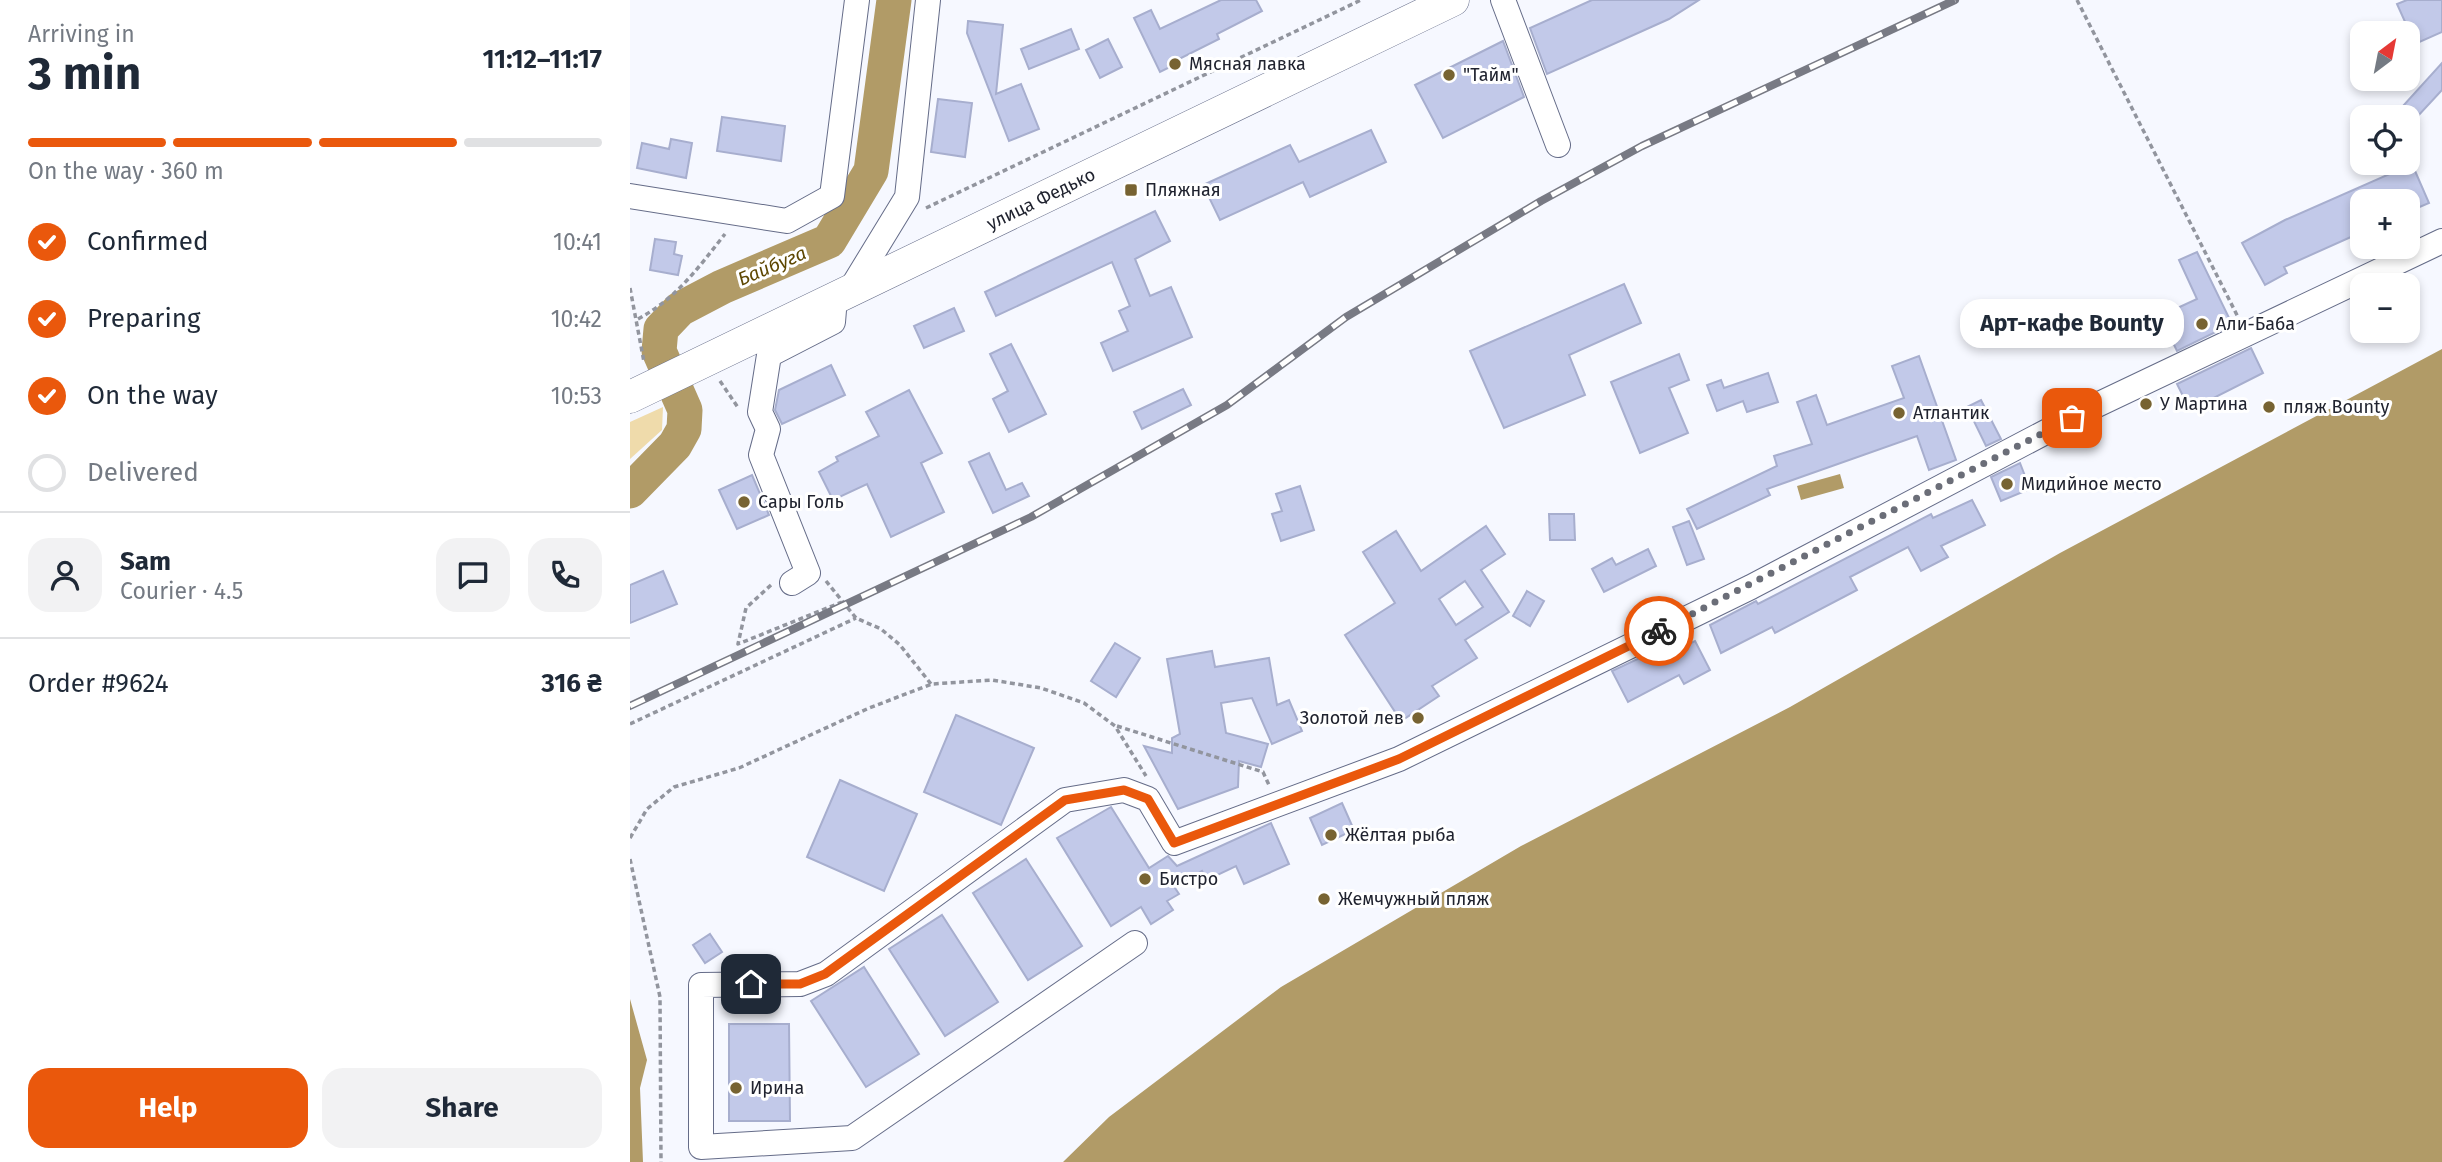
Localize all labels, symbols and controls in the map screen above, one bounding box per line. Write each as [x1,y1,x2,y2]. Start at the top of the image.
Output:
text: Arriving in [28,20,135,48]
north arrow [2350,21,2420,91]
map controls [2350,21,2420,343]
text: 11:12–11:17 [483,44,602,75]
text: 3 min [28,46,141,101]
place label: Мясная лавка [1189,53,1306,75]
marker: Мясная лавка [1167,56,1183,72]
place label: "Тайм" [1463,64,1519,86]
marker: "Тайм" [1441,67,1457,83]
button: locate [2350,105,2420,175]
text: On the way · 360 m [28,157,224,185]
street label: улица Федько [983,163,1099,235]
place label: Пляжная [1145,179,1221,201]
marker: Пляжная [1123,182,1139,198]
button: + [2350,189,2420,259]
icon: check [28,223,66,261]
text: Confirmed [87,226,208,257]
text: 10:41 [553,228,602,256]
water label: Байбуга [734,241,810,291]
button: − [2350,273,2420,343]
callout: Арт-кафе Bounty [1960,299,2184,348]
icon: check [28,300,66,338]
text: Preparing [87,303,200,334]
text: 10:42 [551,305,602,333]
text: Арт-кафе Bounty [1980,309,2164,337]
place label: Али-Баба [2216,313,2295,335]
marker: Али-Баба [2194,316,2210,332]
icon: check [28,377,66,415]
text: On the way [87,380,218,411]
text: 10:53 [551,382,602,410]
pin [2042,388,2102,448]
place label: У Мартина [2160,393,2248,415]
marker: У Мартина [2138,396,2154,412]
place label: пляж Bounty [2283,396,2390,418]
icon: bag [2053,399,2091,437]
marker: пляж Bounty [2261,399,2277,415]
place label: Атлантик [1913,402,1990,424]
marker: Атлантик [1891,405,1907,421]
text: Delivered [87,457,199,488]
place label: Мидийное место [2021,473,2162,495]
marker: Мидийное место [1999,476,2015,492]
place label: Сары Голь [758,491,844,513]
marker: Сары Голь [736,494,752,510]
button: person [28,538,102,612]
button: chat [436,538,510,612]
button: phone [528,538,602,612]
text: Sam [120,546,171,577]
text: Courier · 4.5 [120,577,243,605]
courier [1624,596,1694,666]
icon: bike [1640,612,1678,650]
text: Order #9624 [28,668,169,699]
text: 316 ₴ [541,668,602,699]
place label: Золотой лев [1300,707,1404,729]
marker: Золотой лев [1410,710,1426,726]
place label: Жёлтая рыба [1345,824,1455,846]
marker: Жёлтая рыба [1323,827,1339,843]
place label: Бистро [1159,868,1218,890]
marker: Бистро [1137,871,1153,887]
place label: Жемчужный пляж [1338,888,1489,910]
marker: Жемчужный пляж [1316,891,1332,907]
pin [721,954,781,1014]
icon: home [732,965,770,1003]
button: Help [28,1068,308,1148]
button: Share [322,1068,602,1148]
place label: Ирина [750,1077,804,1099]
marker: Ирина [728,1080,744,1096]

